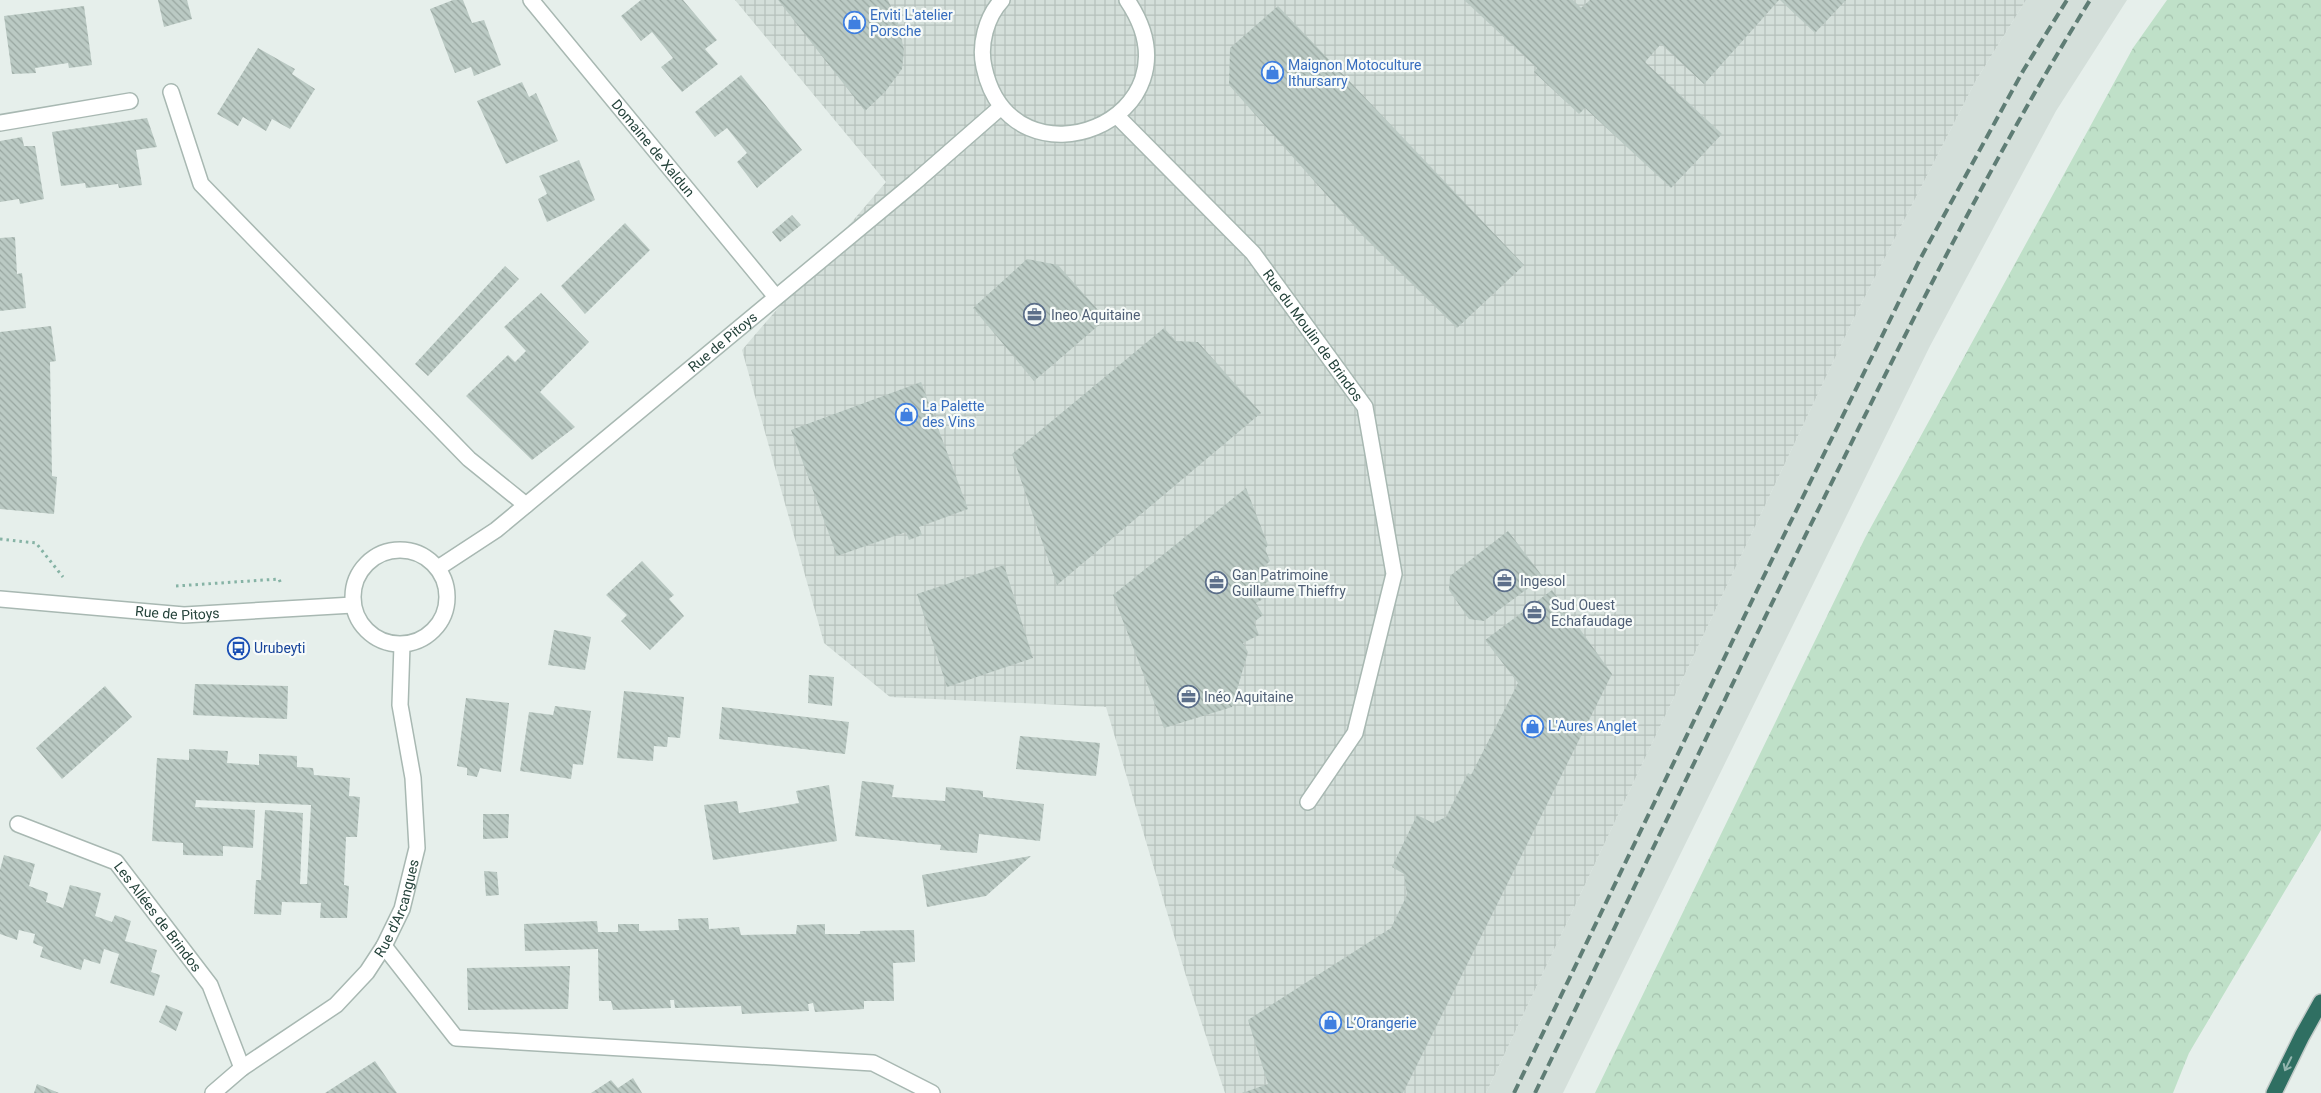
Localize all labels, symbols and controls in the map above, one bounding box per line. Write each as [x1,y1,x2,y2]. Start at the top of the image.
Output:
place label: Erviti L'atelier Porsche [870,7,953,39]
shop icon: Erviti L'atelier Porsche [842,11,866,35]
place label: Maignon Motoculture Ithursarry [1288,57,1421,89]
shop icon: Maignon Motoculture Ithursarry [1260,61,1284,85]
street label: Domaine de Xaldun [608,96,698,200]
street label: Rue du Moulin de Brindos [1260,266,1366,404]
office icon: Ineo Aquitaine [1023,303,1047,327]
place label: Ineo Aquitaine [1051,307,1140,323]
street label: Rue de Pitoys [685,309,760,375]
place label: La Palette des Vins [922,398,984,430]
shop icon: La Palette des Vins [894,402,918,426]
place label: Gan Patrimoine Guillaume Thieffry [1232,567,1346,599]
office icon: Ingesol [1492,569,1516,593]
office icon: Gan Patrimoine Guillaume Thieffry [1204,571,1228,595]
place label: Ingesol [1520,573,1565,589]
place label: Sud Ouest Echafaudage [1551,597,1632,629]
office icon: Sud Ouest Echafaudage [1523,601,1547,625]
street label: Rue de Pitoys [135,603,220,623]
bus stop icon: Urubeyti [226,636,250,660]
place label: Urubeyti [254,640,305,656]
office icon: Inéo Aquitaine [1176,685,1200,709]
place label: Inéo Aquitaine [1204,689,1293,705]
shop icon: L'Aures Anglet [1520,714,1544,738]
place label: L'Aures Anglet [1548,718,1637,734]
street label: Rue d'Arcangues [371,858,422,960]
street label: Les Allées de Brindos [111,859,205,975]
shop icon: L’Orangerie [1318,1011,1342,1035]
place label: L’Orangerie [1346,1015,1417,1031]
one-way arrow [2283,1056,2292,1071]

